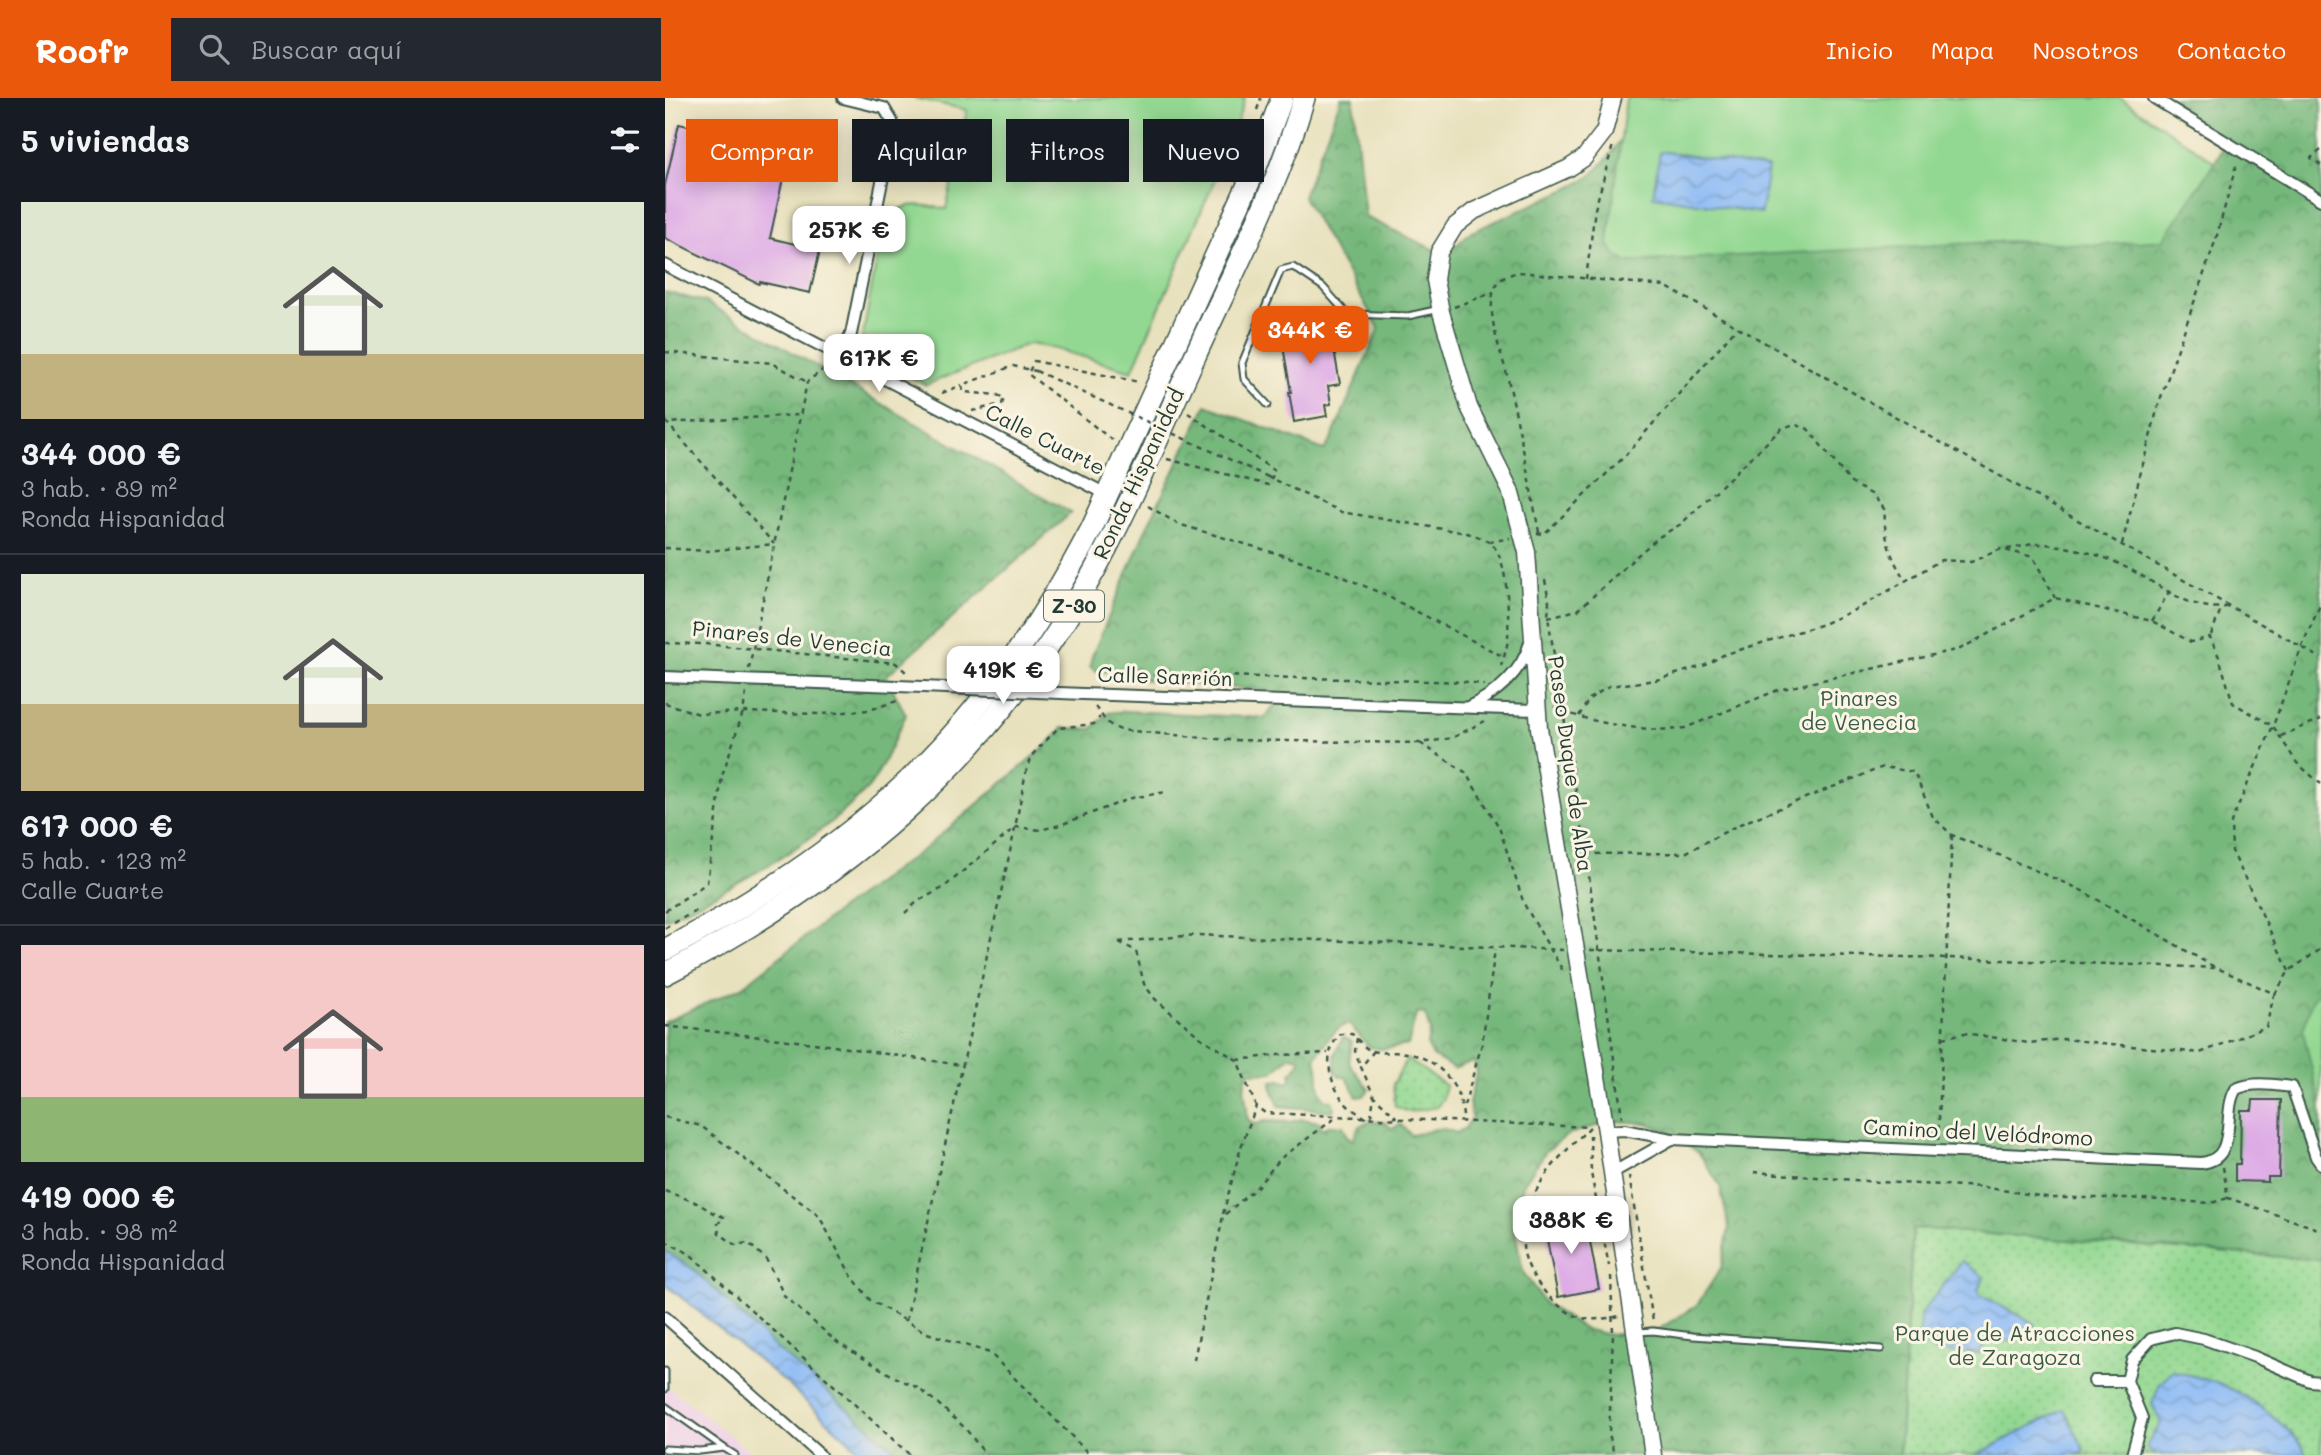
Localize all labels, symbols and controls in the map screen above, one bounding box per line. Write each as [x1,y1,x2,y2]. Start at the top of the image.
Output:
search box [171,18,661,81]
text: Roofr [35,28,129,71]
icon: search [195,30,233,68]
text: Buscar aquí [251,32,402,66]
text: Inicio [1826,34,1893,65]
text: Mapa [1931,34,1995,65]
text: Nosotros [2033,34,2139,65]
text: Contacto [2177,34,2286,65]
chip: Comprar [686,119,838,182]
chip: Alquilar [852,119,992,182]
chip: Filtros [1006,119,1129,182]
chip: Nuevo [1143,119,1264,182]
text: 5 viviendas [21,120,190,160]
icon: filters [606,121,644,159]
pin: 257K € [792,206,906,266]
text: 257K € [808,214,890,244]
icon: home [270,248,396,374]
pin: 344K € [1253,306,1367,366]
text: 344K € [1267,314,1353,344]
pin: 617K € [822,334,936,394]
text: 617K € [840,342,918,372]
street label: Ronda Hispanidad [1086,383,1189,563]
street label: Calle Cuarte [981,397,1110,480]
text: 344 000 € [21,433,181,473]
text: 3 hab. · 89 m² [21,473,177,503]
text: Ronda Hispanidad [21,503,225,533]
road number: Z-30 [1044,590,1104,622]
street label: Pinares de Venecia [691,614,893,661]
icon: home [270,620,396,746]
pin: 419K € [946,646,1060,706]
text: 419K € [963,654,1043,684]
street label: Paseo Duque de Alba [1543,654,1600,874]
street label: Calle Sarrión [1097,660,1233,691]
park label: Pinares de Venecia [1801,684,1917,735]
text: 617 000 € [21,805,173,845]
text: 5 hab. · 123 m² [21,845,186,875]
text: Calle Cuarte [21,875,164,905]
icon: home [270,991,396,1117]
street label: Camino del Velódromo [1862,1112,2094,1151]
text: 419 000 € [21,1176,175,1216]
pin: 388K € [1514,1196,1628,1256]
text: 388K € [1529,1204,1613,1234]
text: 3 hab. · 98 m² [21,1216,177,1246]
text: Ronda Hispanidad [21,1246,225,1276]
park label: Parque de Atracciones de Zaragoza [1895,1319,2135,1370]

